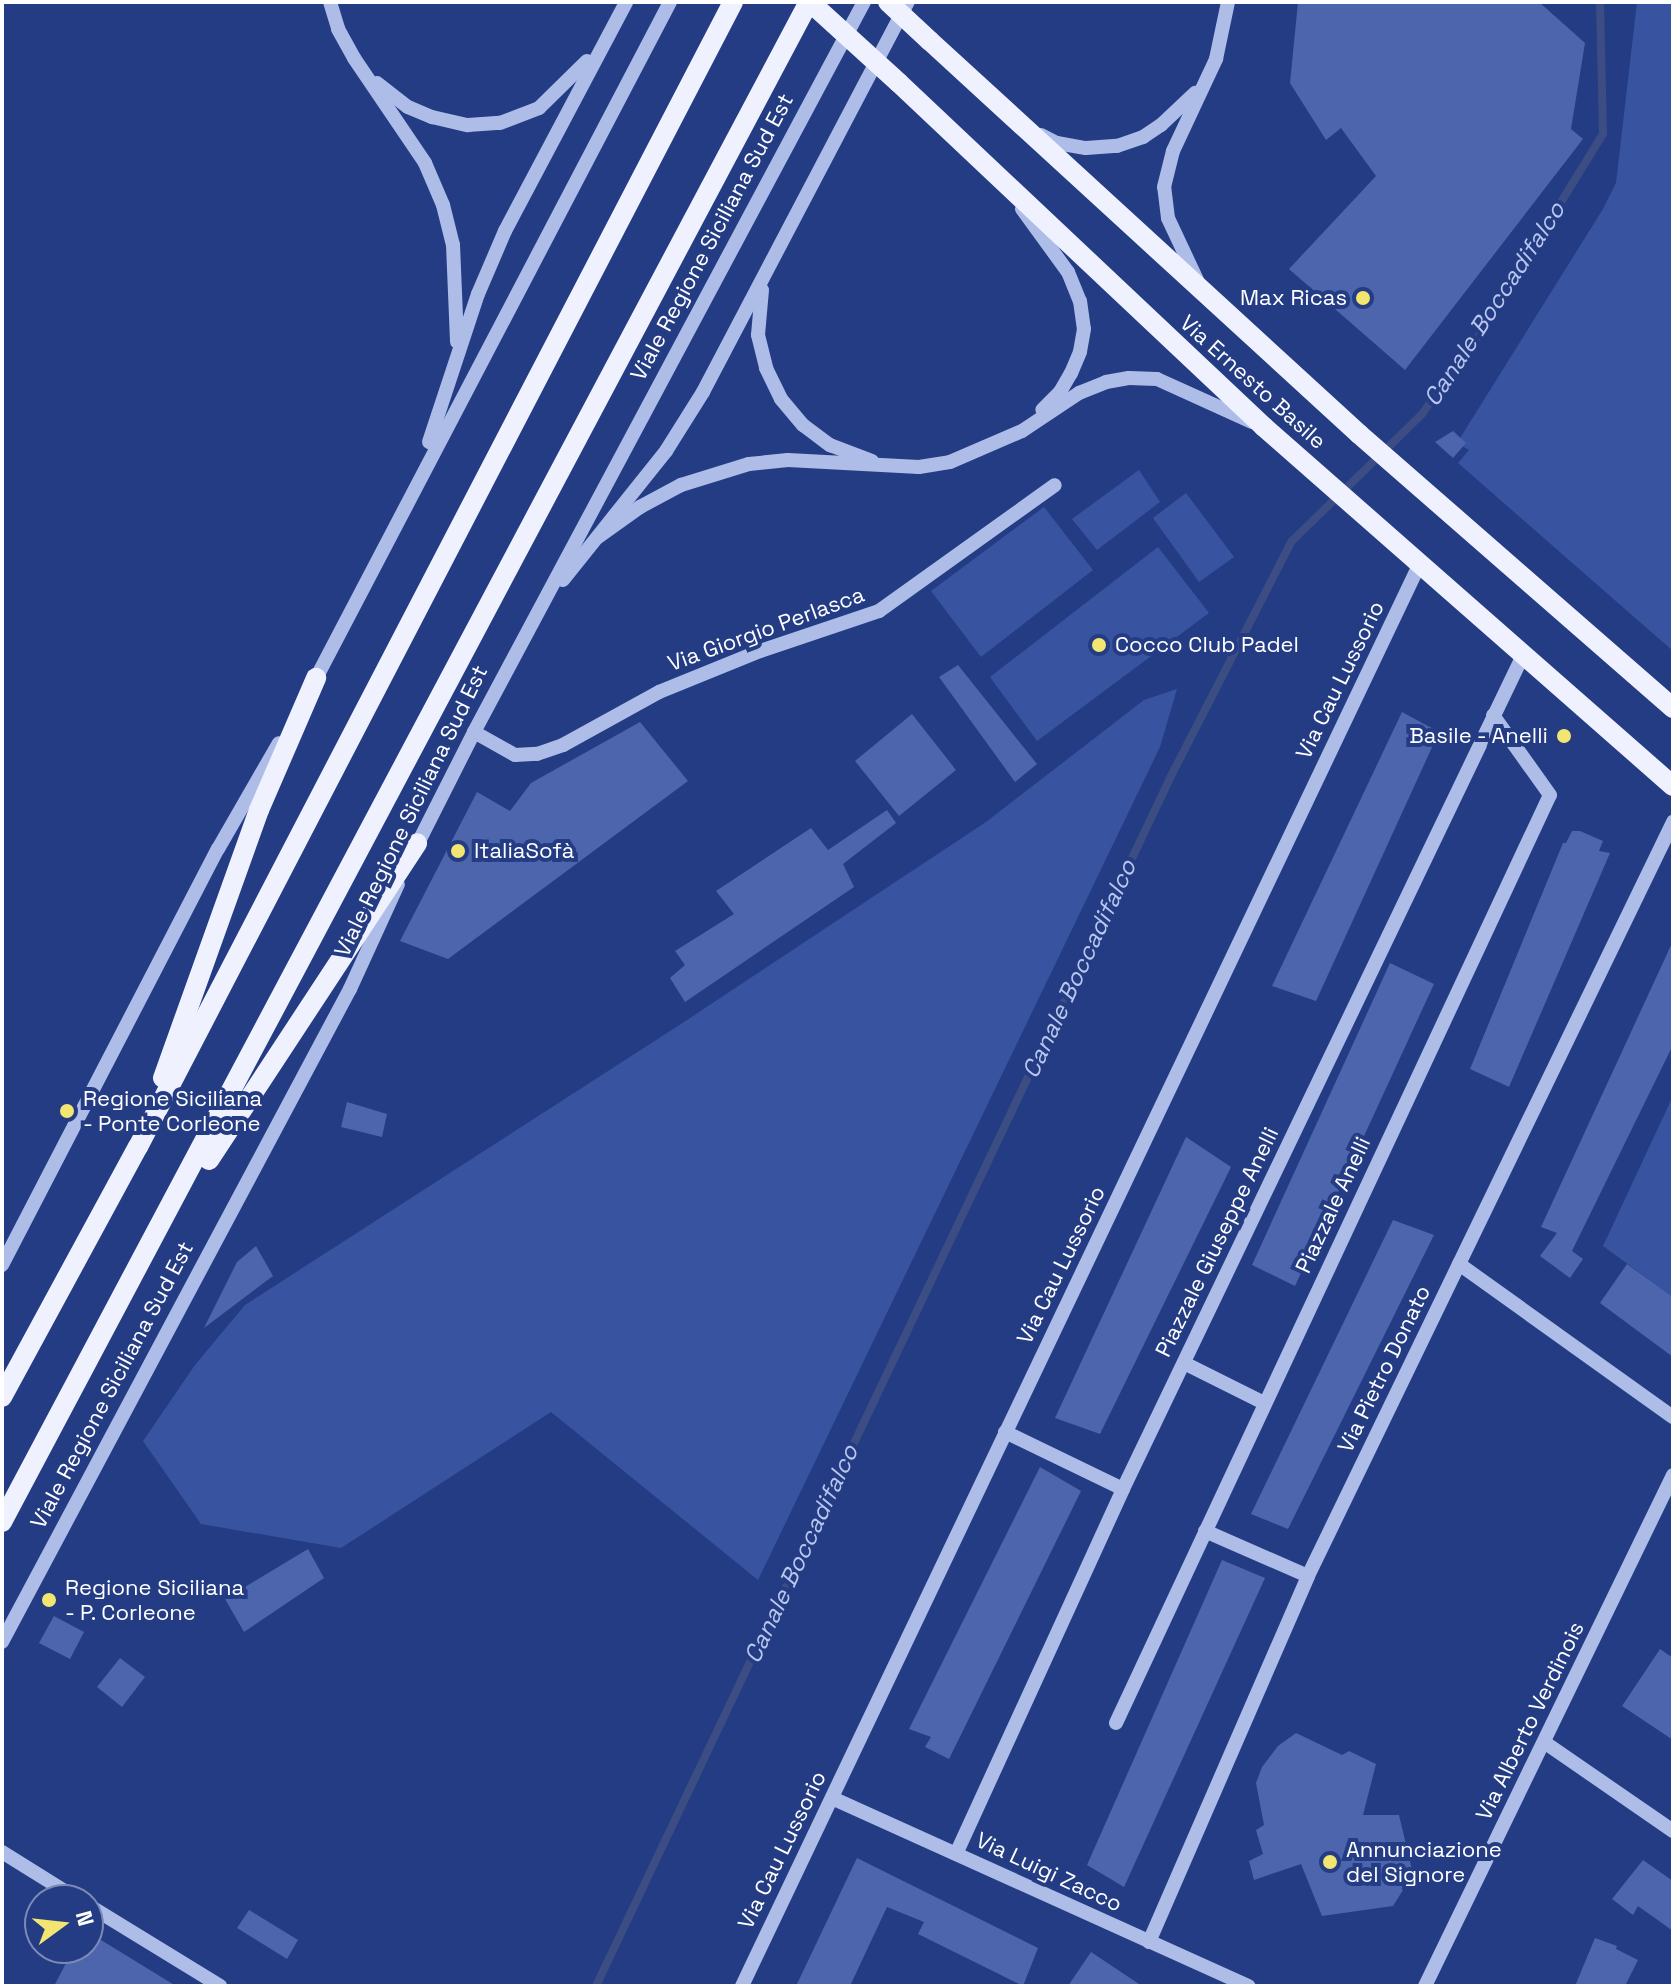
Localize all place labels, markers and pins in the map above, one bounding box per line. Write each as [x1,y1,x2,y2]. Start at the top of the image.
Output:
place label: Max Ricas [1240,285,1347,311]
marker: Max Ricas [1354,289,1372,307]
place label: Cocco Club Padel [1115,632,1299,658]
marker: Cocco Club Padel [1090,636,1108,654]
place label: Basile - Anelli [1408,723,1548,749]
marker: Basile - Anelli [1555,727,1573,745]
place label: ItaliaSofà [474,838,574,864]
marker: ItaliaSofà [449,842,467,860]
place label: Regione Siciliana - Ponte Corleone [83,1085,262,1136]
marker: Regione Siciliana - Ponte Corleone [58,1102,76,1120]
place label: Regione Siciliana - P. Corleone [65,1574,244,1626]
marker: Regione Siciliana - P. Corleone [40,1591,58,1609]
place label: Annunciazione del Signore [1346,1836,1502,1888]
marker: Annunciazione del Signore [1321,1853,1339,1871]

